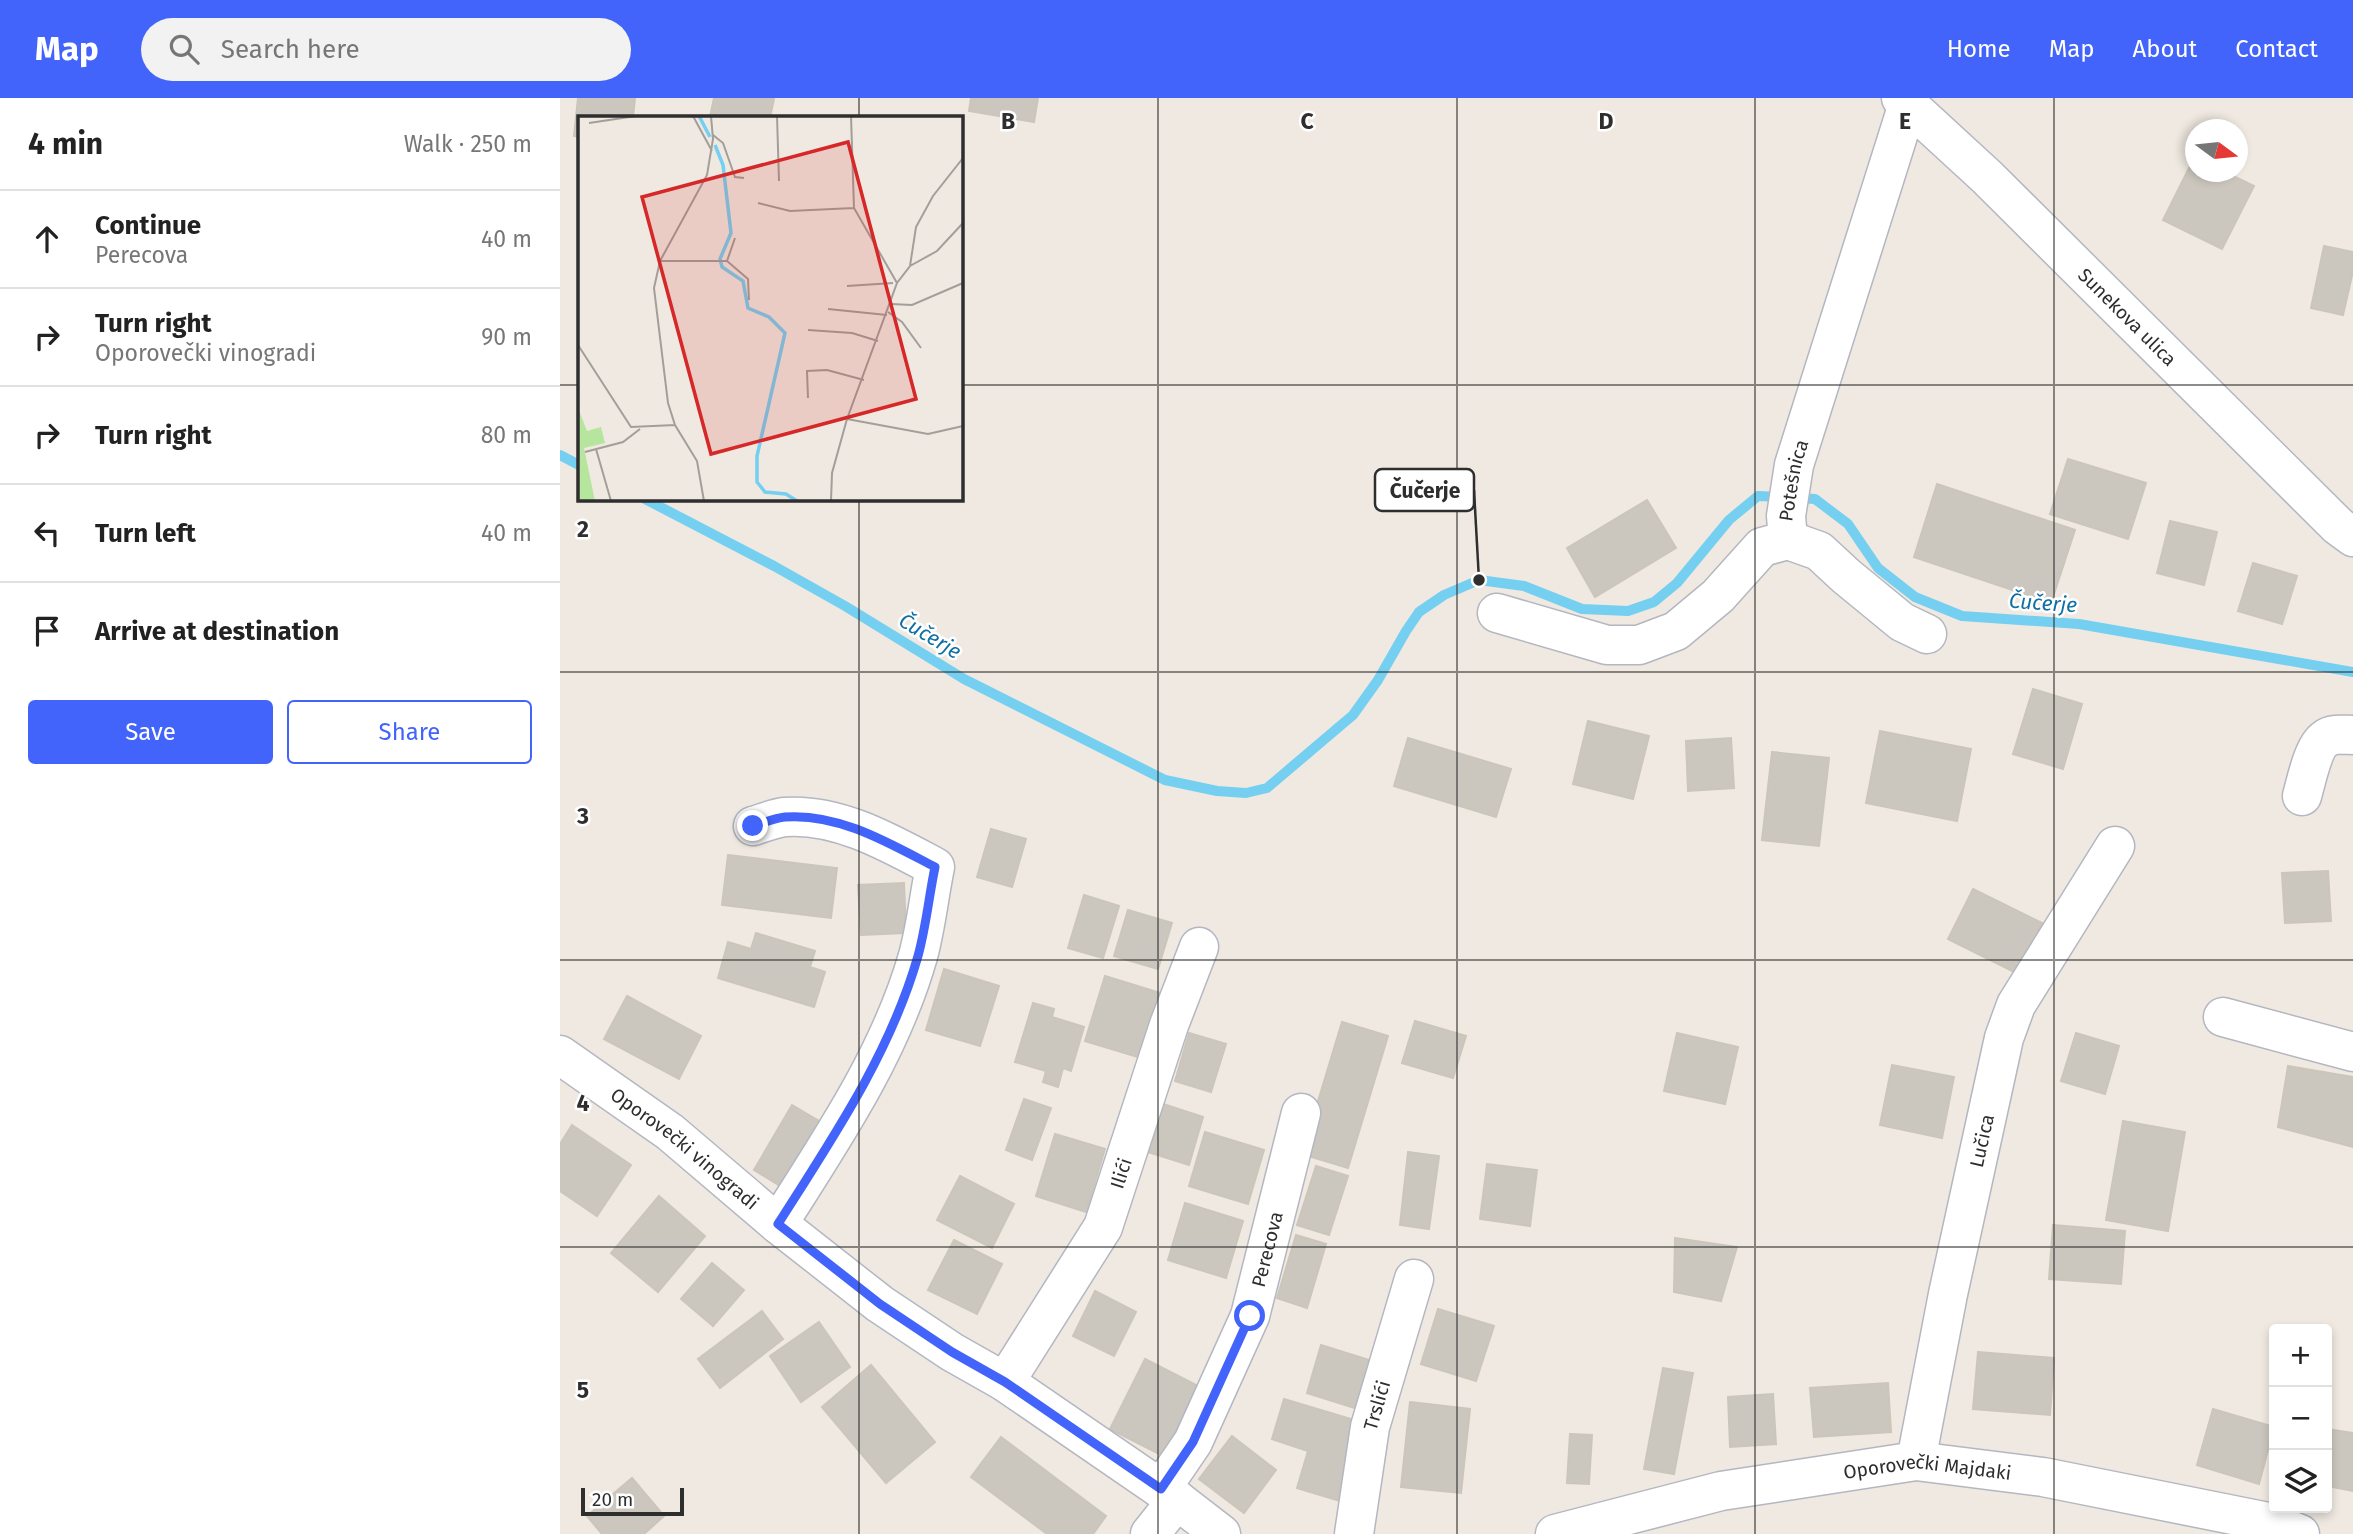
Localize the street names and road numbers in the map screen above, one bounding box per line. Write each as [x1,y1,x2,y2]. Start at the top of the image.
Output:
street label: Sunekova ulica [2074,263,2181,370]
street label: Potešnica [1774,436,1813,523]
street label: Oporovečki vinogradi [606,1083,764,1214]
street label: Lučica [1965,1112,1999,1169]
street label: Ilići [1105,1155,1136,1191]
street label: Perecova [1246,1209,1287,1289]
street label: Trslići [1358,1378,1395,1433]
street label: Oporovečki Majdaki [1842,1450,2013,1484]

